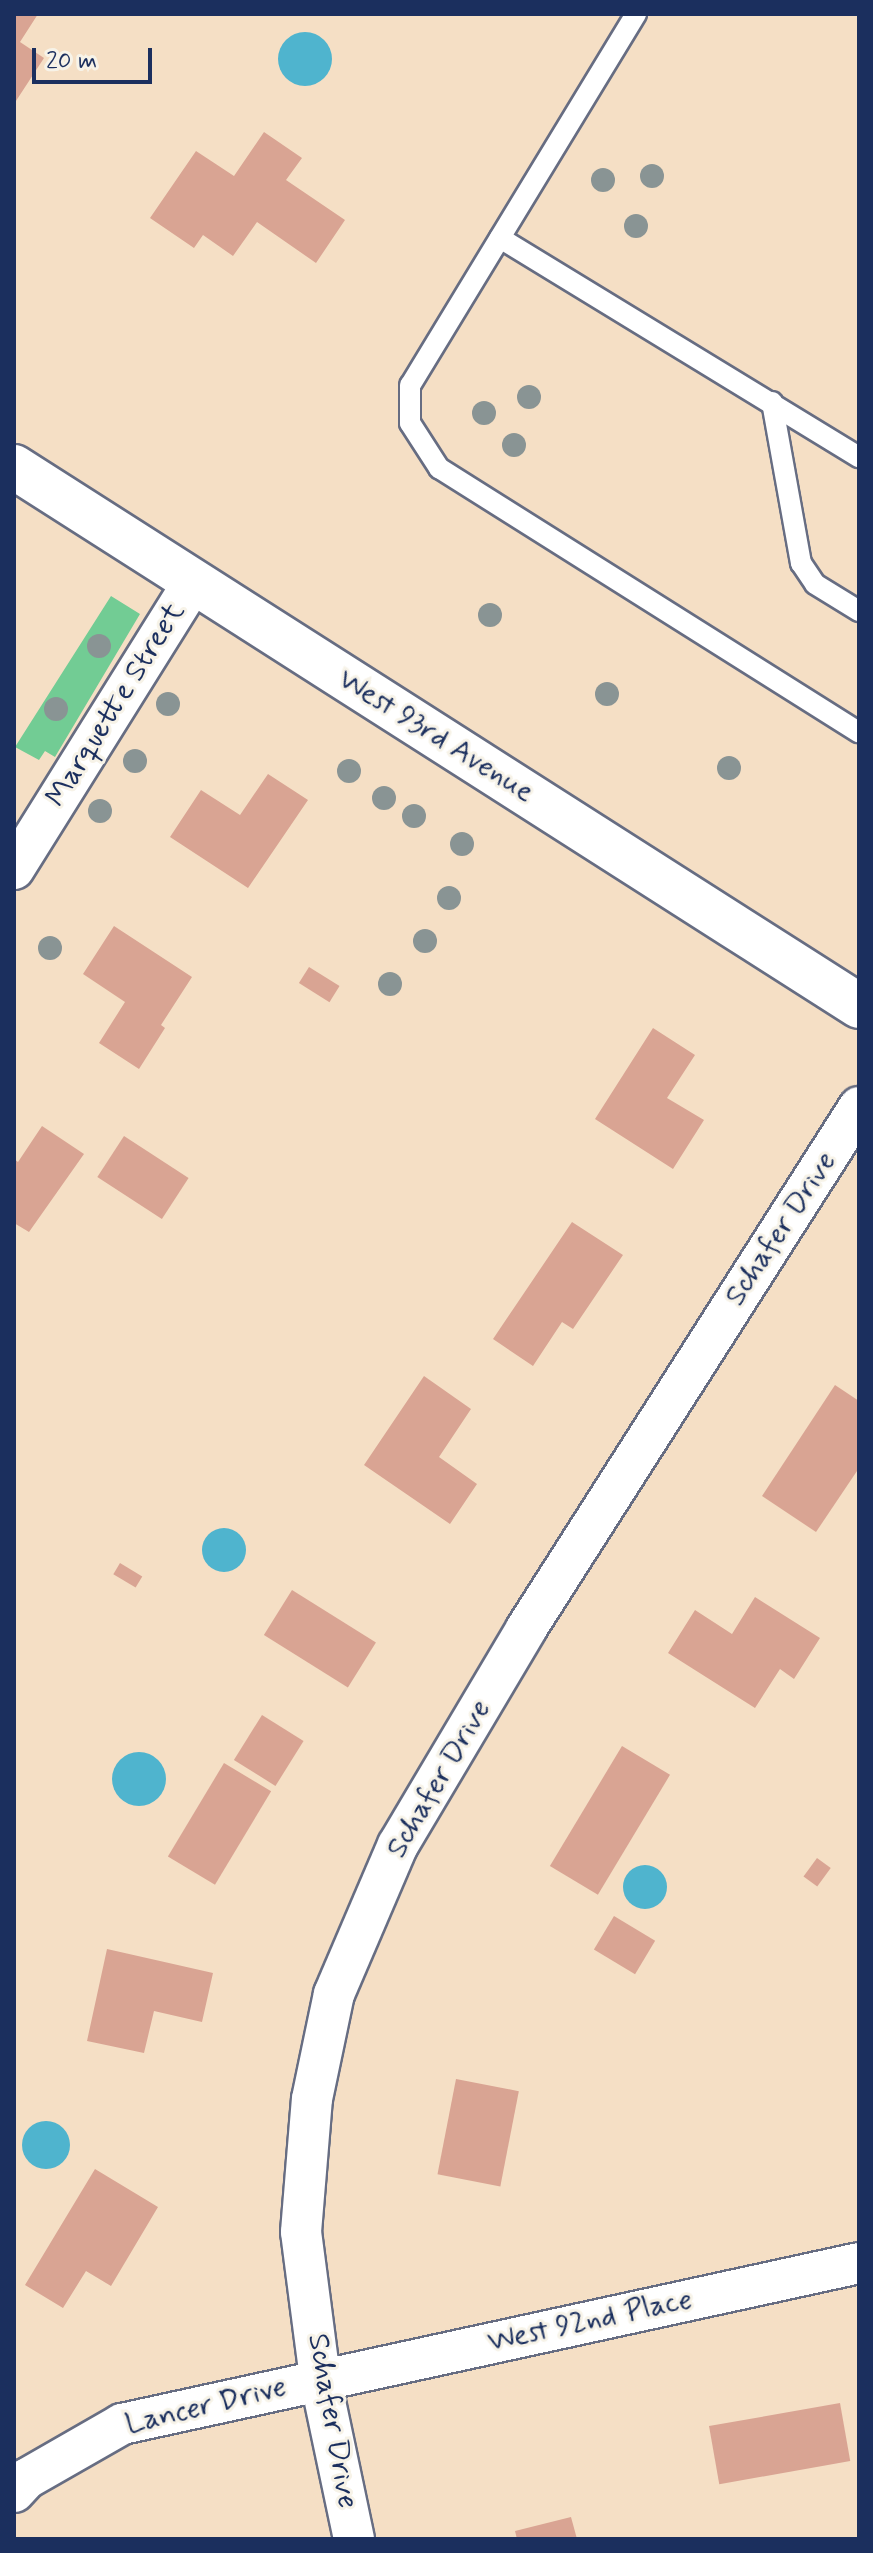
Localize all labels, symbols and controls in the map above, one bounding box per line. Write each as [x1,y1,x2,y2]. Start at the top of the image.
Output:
scale bar [36,32,156,82]
text: 20 m [46,46,97,77]
street label: Marquette Street [39,596,193,814]
street label: West 93rd Avenue [331,661,541,811]
street label: Schafer Drive [718,1146,844,1312]
street label: Schafer Drive [380,1694,498,1864]
street label: West 92nd Place [486,2282,694,2360]
street label: Schafer Drive [299,2332,365,2510]
street label: Lancer Drive [123,2369,289,2443]

